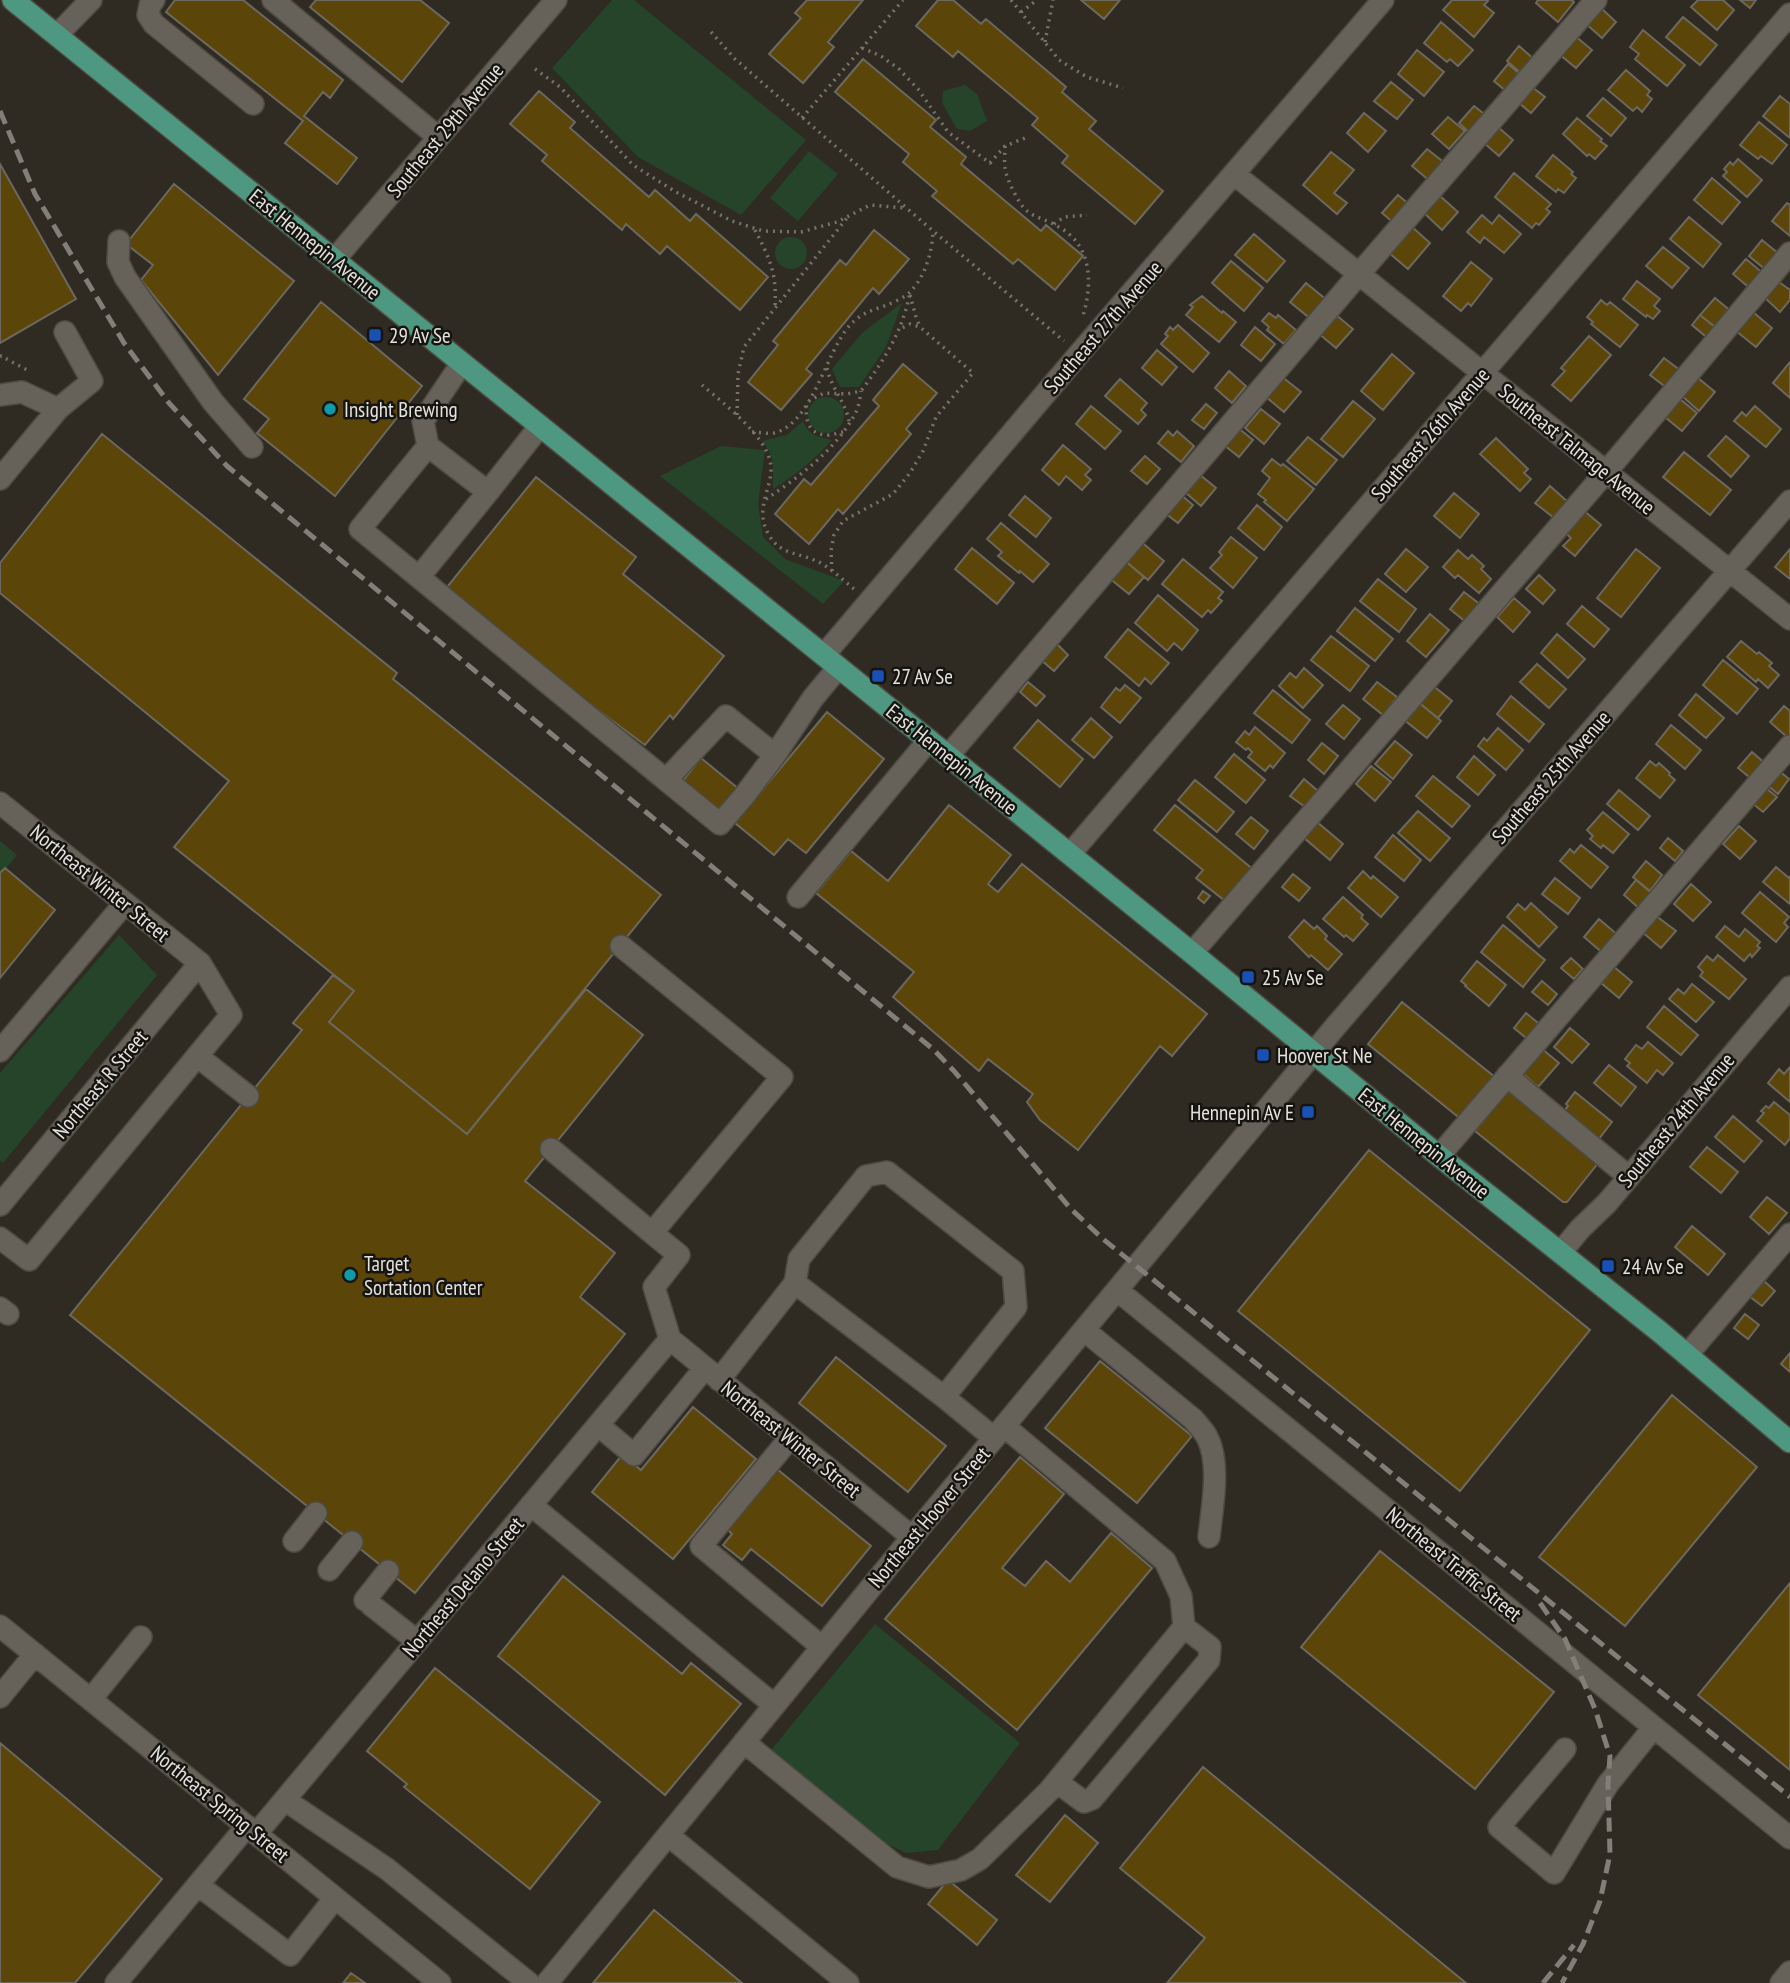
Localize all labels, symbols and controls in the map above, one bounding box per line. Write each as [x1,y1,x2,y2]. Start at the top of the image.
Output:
street label: Southeast 29th Avenue [381,57,509,203]
street label: East Hennepin Avenue [244,183,386,305]
street label: Southeast 27th Avenue [1038,255,1168,399]
place label: 29 Av Se [389,322,451,349]
marker: 29 Av Se [367,327,383,343]
street label: Southeast 26th Avenue [1365,362,1495,506]
street label: Southeast Talmage Avenue [1493,378,1661,520]
place label: Insight Brewing [344,396,458,423]
marker: Insight Brewing [322,401,338,417]
place label: 27 Av Se [892,663,953,690]
marker: 27 Av Se [870,668,886,684]
street label: East Hennepin Avenue [881,698,1023,820]
street label: Southeast 25th Avenue [1486,705,1616,849]
street label: Northeast Winter Street [25,819,175,948]
place label: 25 Av Se [1262,964,1324,991]
marker: 25 Av Se [1240,969,1256,985]
street label: Northeast R Street [47,1024,154,1144]
place label: Hoover St Ne [1277,1042,1372,1069]
marker: Hoover St Ne [1255,1047,1271,1063]
street label: Southeast 24th Avenue [1612,1047,1740,1193]
street label: East Hennepin Avenue [1353,1082,1495,1204]
place label: Hennepin Av E [1190,1099,1294,1126]
marker: Hennepin Av E [1300,1104,1316,1120]
place label: Target Sortation Center [364,1250,483,1301]
place label: 24 Av Se [1622,1253,1684,1280]
marker: 24 Av Se [1600,1258,1616,1274]
marker: Target Sortation Center [342,1267,358,1283]
street label: Northeast Winter Street [716,1375,866,1504]
street label: Northeast Hoover Street [862,1441,996,1593]
street label: Northeast Traffic Street [1381,1501,1527,1627]
street label: Northeast Delano Street [396,1511,530,1663]
street label: Northeast Spring Street [145,1740,295,1868]

